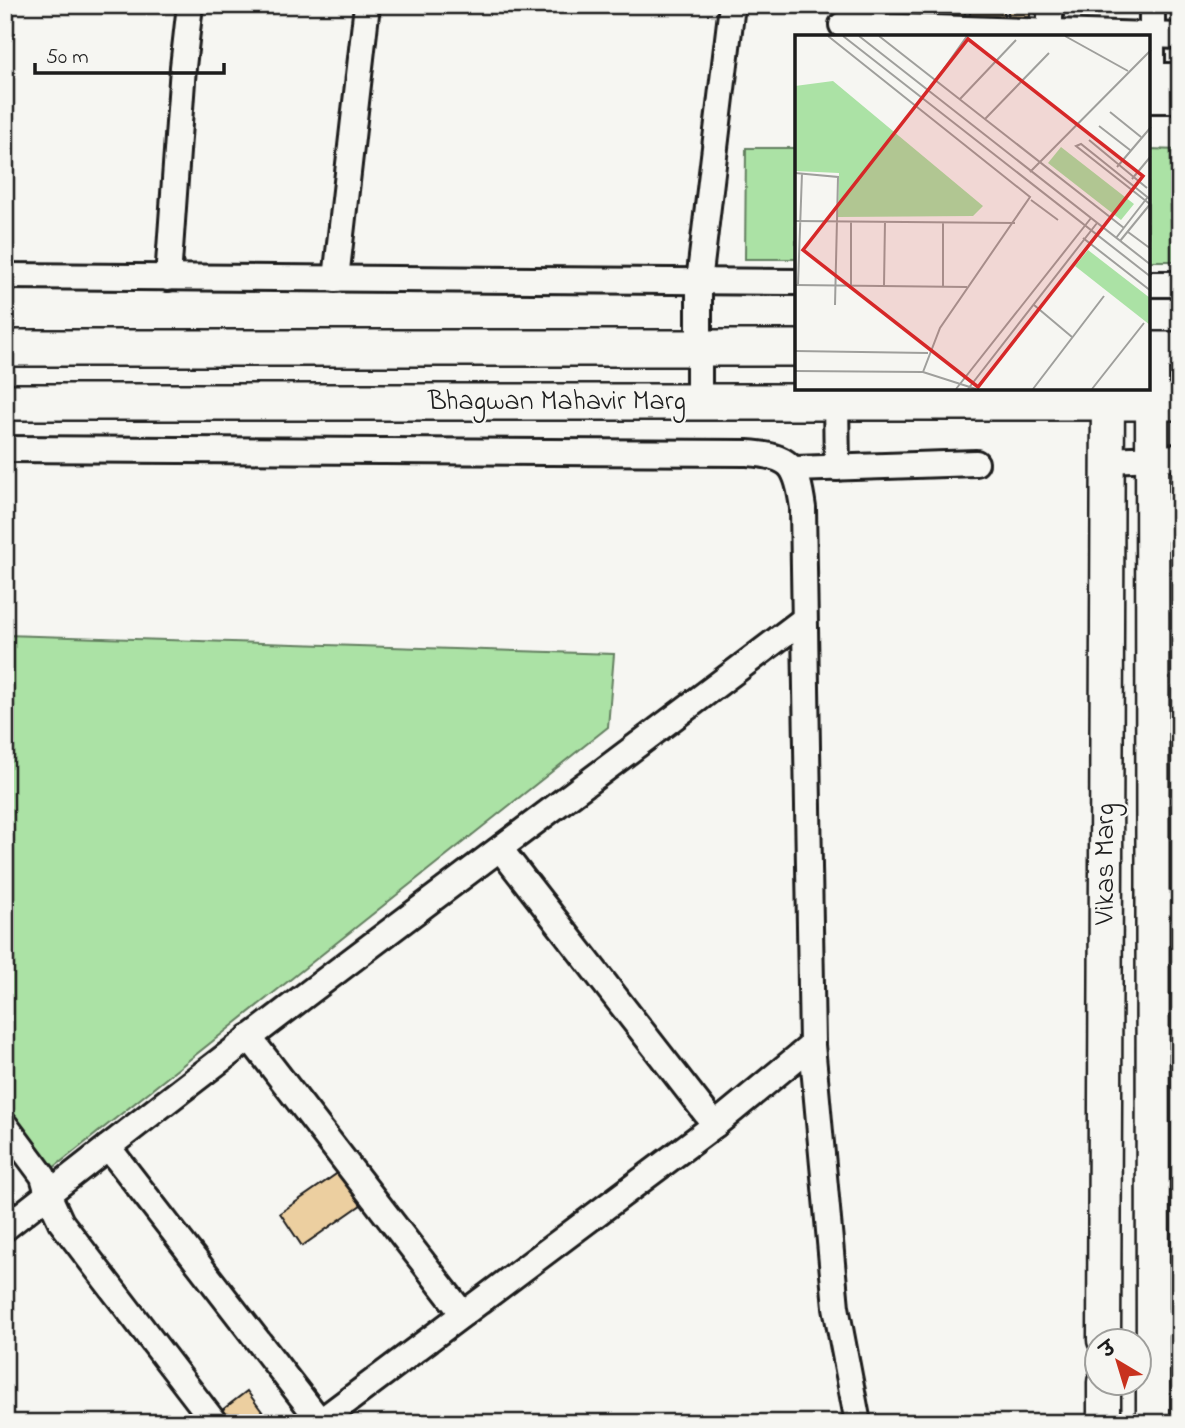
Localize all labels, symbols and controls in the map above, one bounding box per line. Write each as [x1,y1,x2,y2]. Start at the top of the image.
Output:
scale bar [35,32,224,76]
inset map [795,35,1150,390]
text: 50 m [46,43,89,73]
street label: Bhagwan Mahavir Marg [427,382,686,423]
street label: Vikas Marg [1086,803,1127,926]
north arrow [1084,1326,1154,1396]
text: उ [1094,1335,1124,1366]

